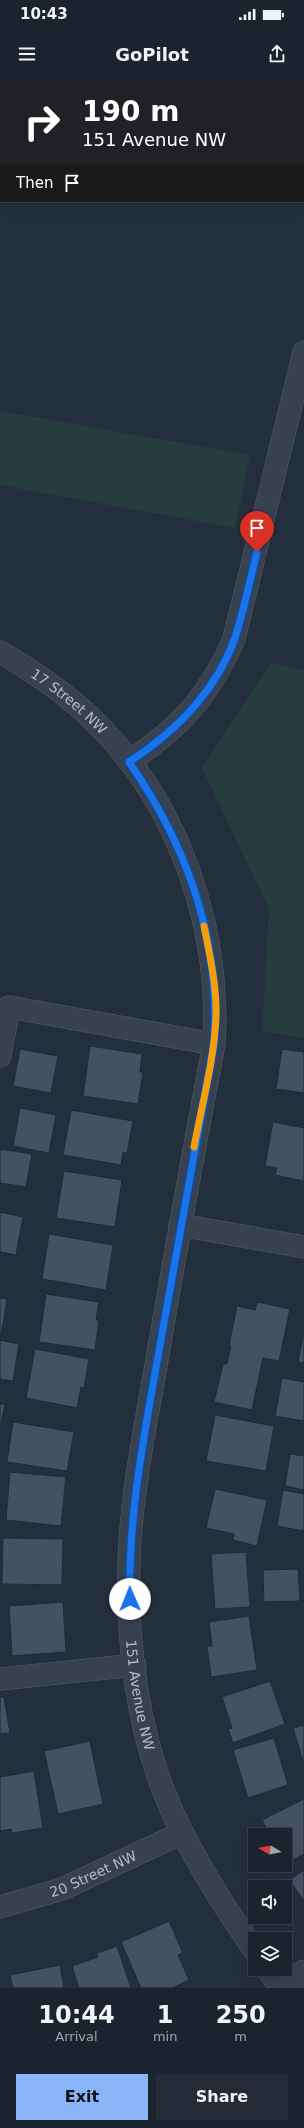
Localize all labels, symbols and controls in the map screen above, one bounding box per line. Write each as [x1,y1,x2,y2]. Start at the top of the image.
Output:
text: 10:43 [20,5,68,23]
icon: menu [16,43,38,65]
icon: share [266,43,288,65]
text: GoPilot [115,44,189,65]
text: 190 m [82,95,179,128]
icon: right [16,96,68,148]
text: 151 Avenue NW [82,129,226,150]
icon: arrive [61,172,83,194]
text: Then [16,174,53,192]
pin [240,511,274,552]
icon: arrive [246,517,268,539]
street label: 17 Street NW [28,665,110,737]
position arrow [109,1578,151,1620]
street label: 151 Avenue NW [123,1639,158,1752]
north arrow [248,1828,292,1872]
map controls [248,1828,292,1976]
street label: 20 Street NW [48,1847,139,1900]
button: sound [248,1880,292,1924]
button: layers [248,1932,292,1976]
text: 10:44 [38,2001,115,2029]
text: 1 [157,2001,173,2029]
text: 250 [216,2001,266,2029]
text: Arrival [55,2029,98,2044]
text: min [153,2029,177,2044]
text: m [234,2029,247,2044]
button: Exit [16,2074,148,2120]
button: Share [156,2074,288,2120]

